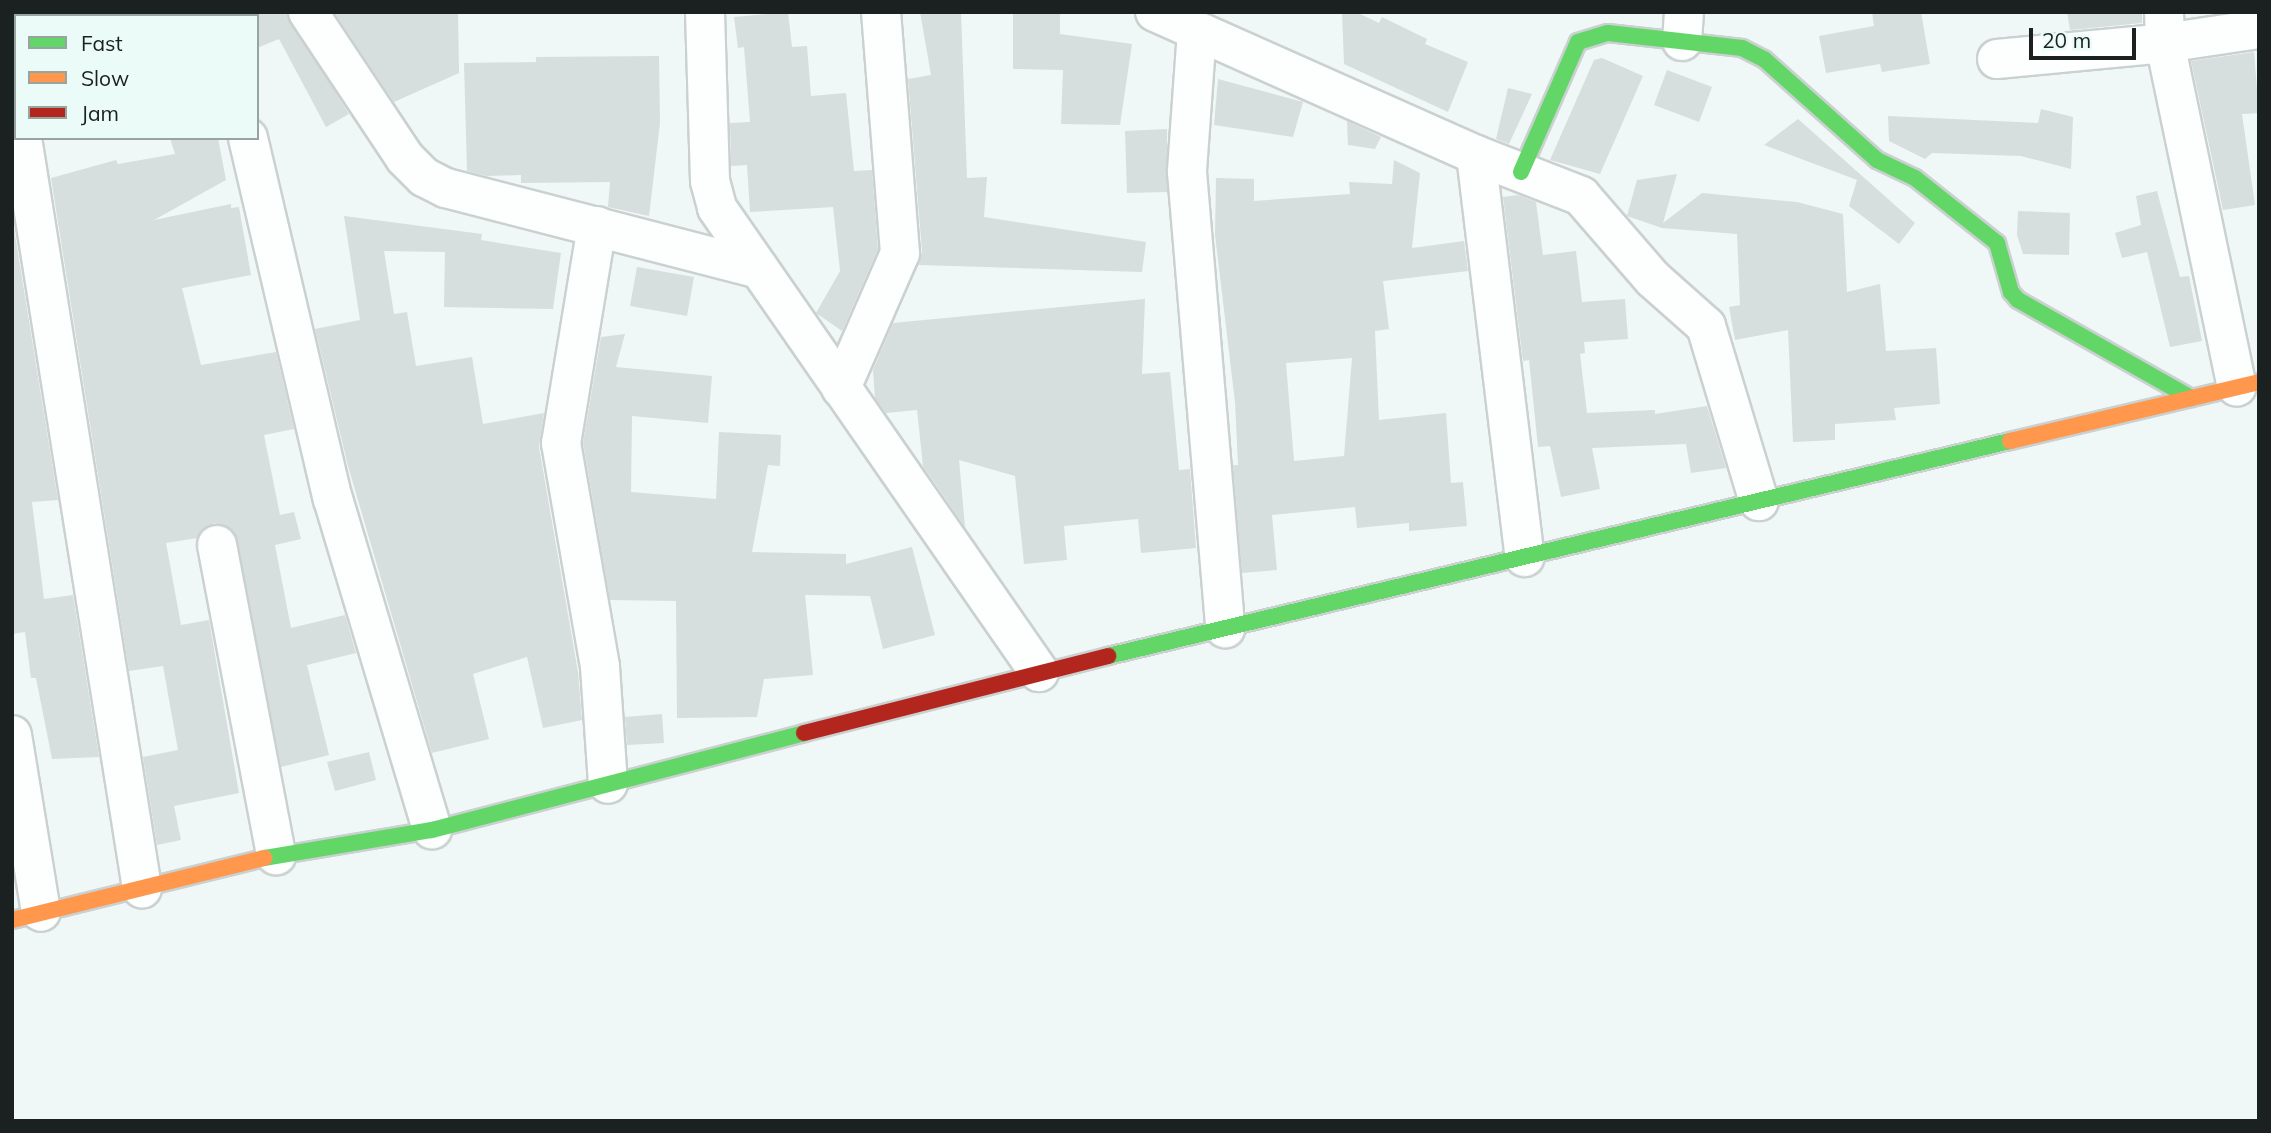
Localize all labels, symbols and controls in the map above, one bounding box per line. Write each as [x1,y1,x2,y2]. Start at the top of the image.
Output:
legend [14,14,259,140]
scale bar [2033,14,2140,58]
text: 20 m [2042,27,2091,53]
text: Fast [81,30,123,56]
text: Slow [81,65,129,91]
text: Jam [81,100,119,126]

